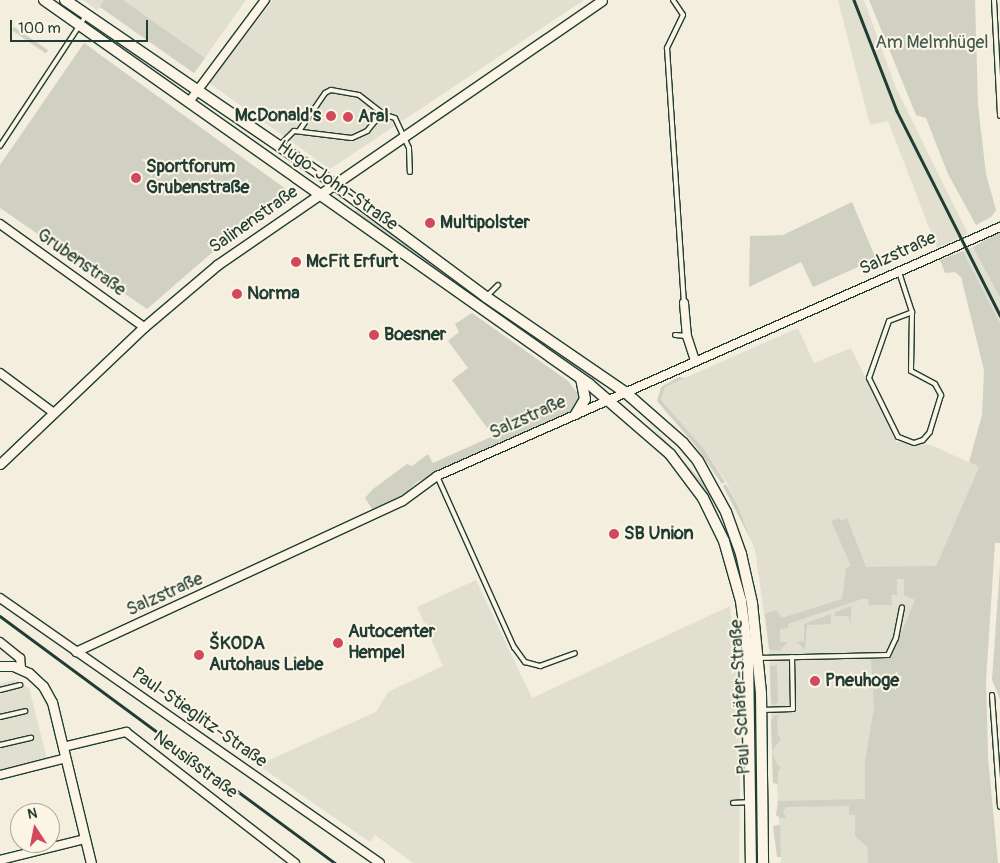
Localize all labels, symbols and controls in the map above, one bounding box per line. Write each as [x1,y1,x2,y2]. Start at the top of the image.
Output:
scale bar [12,10,150,42]
text: 100 m [18,19,61,38]
park label: Am Melmhügel [875,32,989,54]
place label: McDonald's [235,105,321,127]
place label: Aral [358,106,389,128]
marker: McDonald's [325,110,337,122]
marker: Aral [342,111,354,123]
street label: Hugo-John-Straße [272,136,402,236]
place label: Sportforum Grubenstraße [146,157,249,200]
marker: Sportforum Grubenstraße [130,172,142,184]
street label: Salinenstraße [205,181,303,259]
place label: Multipolster [440,212,530,234]
marker: Multipolster [424,217,436,229]
street label: Grubenstraße [32,225,130,301]
street label: Salzstraße [856,228,940,280]
place label: McFit Erfurt [306,251,398,273]
marker: McFit Erfurt [290,256,302,268]
place label: Norma [247,283,300,305]
marker: Norma [231,288,243,300]
place label: Boesner [384,324,446,346]
marker: Boesner [368,329,380,341]
street label: Salzstraße [486,392,570,444]
place label: SB Union [624,523,694,545]
marker: SB Union [608,528,620,540]
street label: Salzstraße [123,569,207,621]
street label: Paul-Schäfer-Straße [726,619,756,775]
place label: Autocenter Hempel [348,622,435,664]
place label: ŠKODA Autohaus Liebe [209,634,323,676]
marker: Autocenter Hempel [332,637,344,649]
marker: ŠKODA Autohaus Liebe [193,649,205,661]
street label: Paul-Stieglitz-Straße [127,663,271,773]
place label: Pneuhoge [825,670,899,692]
marker: Pneuhoge [809,675,821,687]
street label: Neusißstraße [149,726,241,804]
north arrow [10,803,60,853]
text: N [26,805,39,823]

